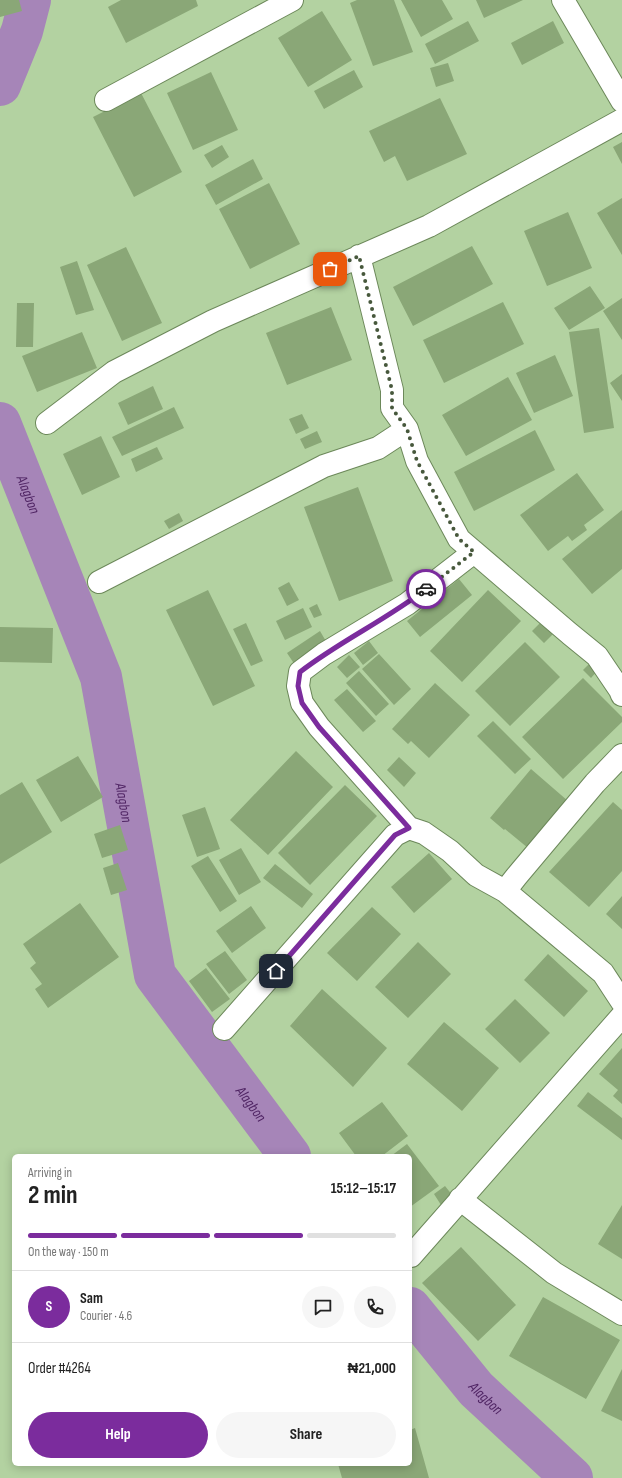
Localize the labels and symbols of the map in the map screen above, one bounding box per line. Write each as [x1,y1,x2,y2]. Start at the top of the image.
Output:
pin [313,252,347,286]
water label: Alagbon [12,472,45,517]
courier [406,569,446,609]
water label: Alagbon [111,780,137,824]
pin [259,954,293,988]
water label: Alagbon [231,1081,271,1126]
water label: Alagbon [464,1377,507,1419]

